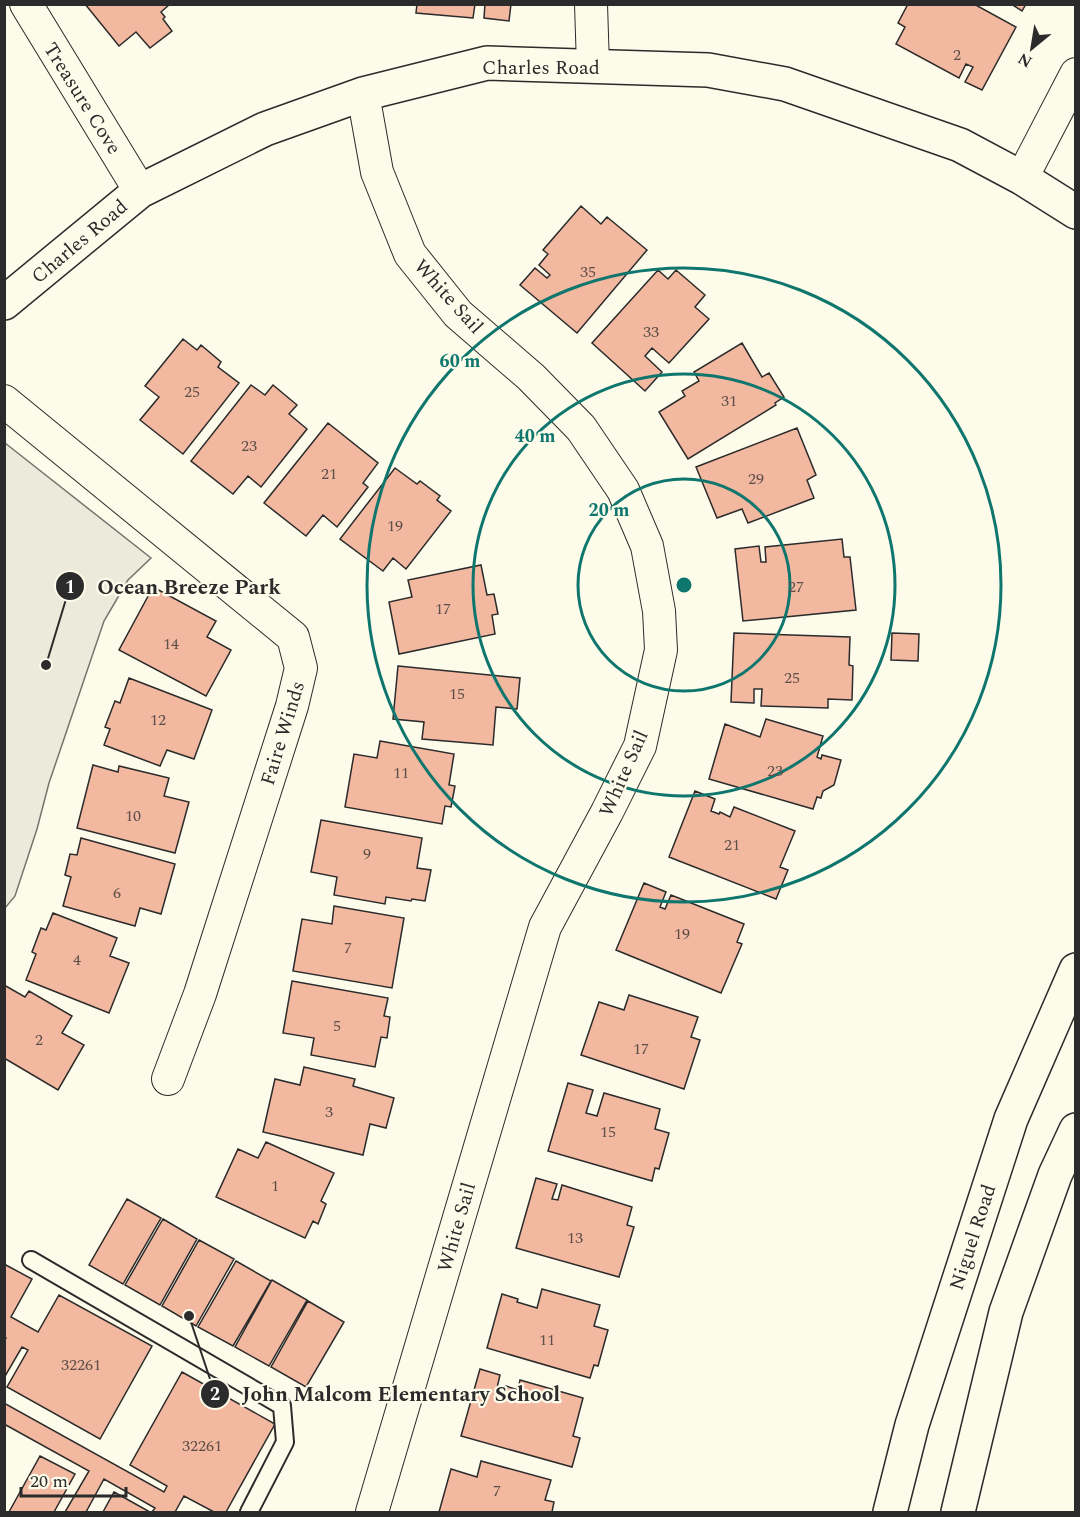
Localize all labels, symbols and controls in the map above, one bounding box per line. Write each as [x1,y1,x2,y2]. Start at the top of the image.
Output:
north arrow [1002,18,1062,78]
street label: Treasure Cove [36,37,129,161]
house number: 2 [953,43,961,67]
text: N [1013,46,1037,74]
street label: Charles Road [482,53,600,83]
street label: Charles Road [25,192,135,291]
street label: White Sail [406,252,490,341]
house number: 35 [580,260,596,284]
house number: 33 [643,320,659,344]
text: 60 m [440,348,480,375]
house number: 25 [184,380,200,404]
house number: 31 [721,389,737,413]
text: 40 m [515,423,555,450]
house number: 23 [241,434,257,458]
house number: 21 [321,462,337,486]
house number: 29 [748,467,764,491]
text: 20 m [589,497,629,524]
house number: 19 [387,514,403,538]
callout: Ocean Breeze Park [55,567,293,606]
text: Ocean Breeze Park [97,572,281,604]
text: 1 [65,574,75,601]
centre of rings [674,575,694,595]
house number: 27 [788,575,804,599]
house number: 17 [435,597,451,621]
house number: 14 [163,632,179,656]
house number: 25 [784,666,800,690]
street label: Faire Winds [253,677,313,789]
house number: 15 [449,682,465,706]
house number: 12 [150,708,166,732]
street label: White Sail [591,725,656,822]
house number: 23 [767,759,783,783]
house number: 11 [393,761,409,785]
house number: 10 [125,804,141,828]
house number: 21 [724,833,740,857]
house number: 9 [363,842,371,866]
house number: 6 [113,881,121,905]
house number: 19 [674,922,690,946]
house number: 7 [344,936,352,960]
house number: 4 [73,948,81,972]
house number: 5 [333,1014,341,1038]
house number: 2 [35,1028,43,1052]
house number: 17 [633,1037,649,1061]
house number: 3 [325,1100,333,1124]
house number: 15 [600,1120,616,1144]
house number: 1 [271,1174,279,1198]
street label: White Sail [430,1179,484,1276]
street label: Niguel Road [942,1180,1004,1294]
house number: 13 [567,1226,583,1250]
house number: 11 [539,1328,555,1352]
house number: 32261 [61,1353,101,1377]
callout: John Malcom Elementary School [200,1374,572,1413]
text: John Malcom Elementary School [242,1379,560,1411]
text: 2 [210,1381,220,1408]
house number: 32261 [182,1434,222,1458]
scale bar [21,1460,126,1498]
text: 20 m [30,1468,68,1495]
house number: 7 [493,1479,501,1503]

